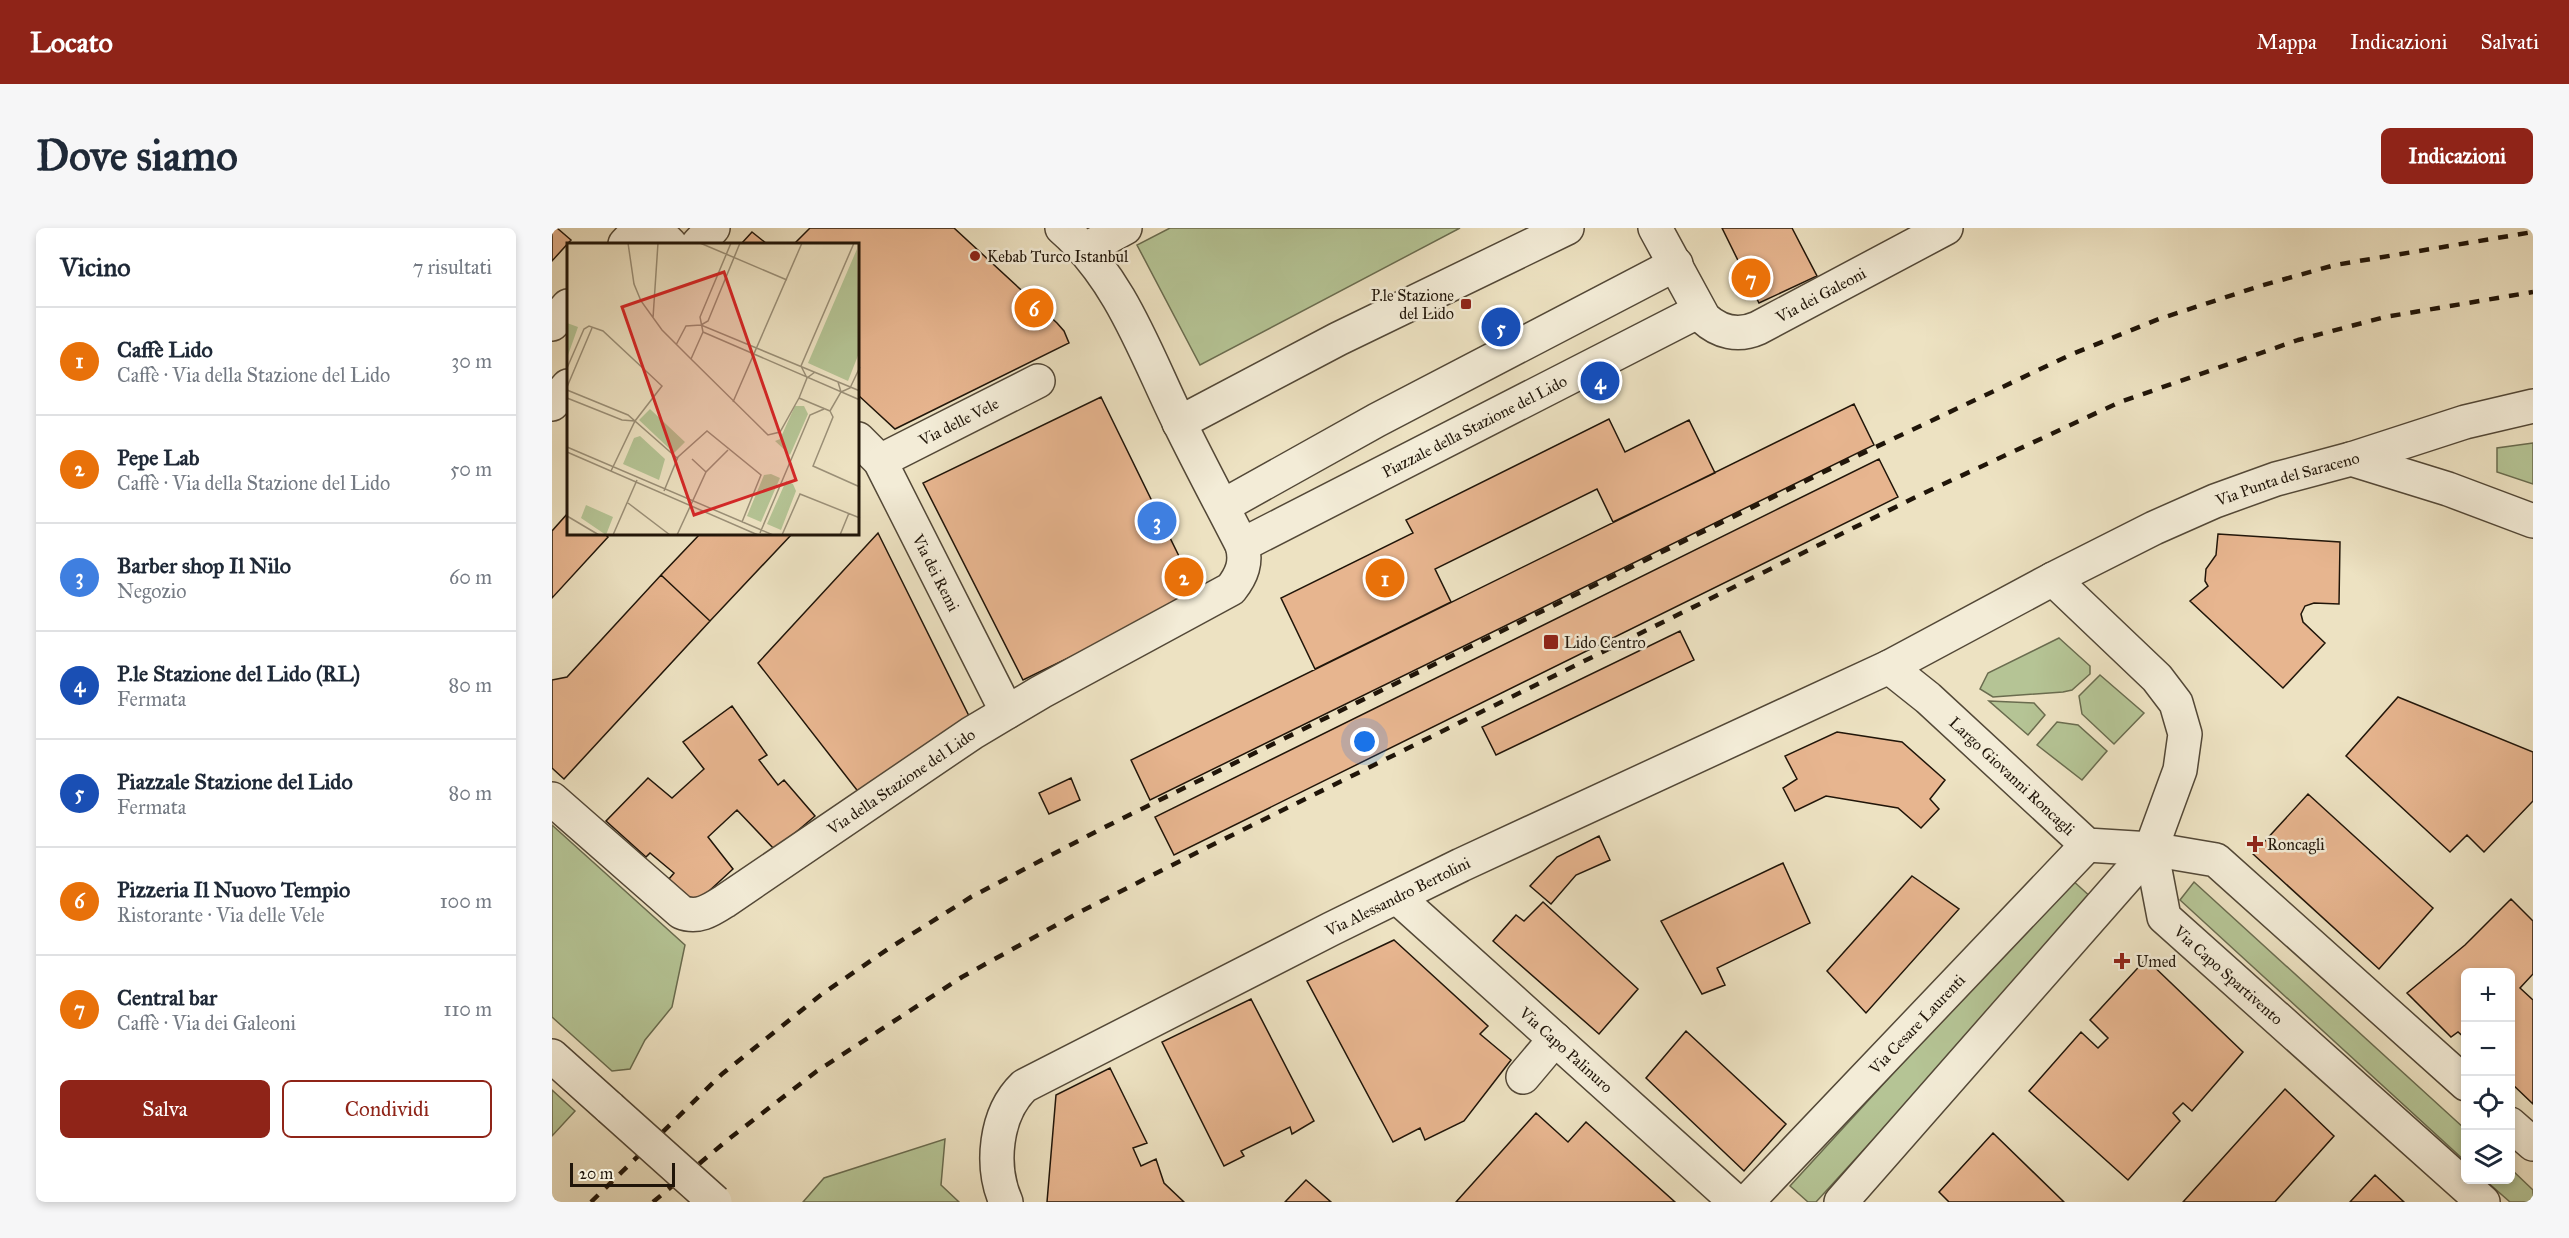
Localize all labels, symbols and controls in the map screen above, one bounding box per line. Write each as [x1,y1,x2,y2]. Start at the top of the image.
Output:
text: Locato [30,25,113,60]
text: Mappa [2257,29,2317,55]
text: Indicazioni [2350,29,2448,55]
text: Salvati [2481,29,2539,55]
button: Indicazioni [2381,128,2533,184]
text: Dove siamo [36,130,238,182]
inset map [567,243,860,536]
place label: Kebab Turco Istanbul [987,247,1129,266]
marker: Kebab Turco Istanbul [968,249,982,263]
text: Vicino [60,251,131,283]
text: 7 risultati [413,255,492,279]
pin: 7 [1732,256,1770,300]
street label: Via dei Galeoni [1772,263,1869,327]
pin: 6 [1014,286,1054,331]
place label: P.le Stazione del Lido [1371,286,1454,323]
marker: P.le Stazione del Lido [1459,297,1473,311]
pin: 5 [1482,304,1520,350]
text: Caffè Lido [117,336,213,363]
text: 1 [76,349,83,373]
text: 30 m [451,349,492,373]
pin: 4 [1580,358,1620,404]
text: Caffè · Via della Stazione del Lido [117,363,390,387]
street label: Piazzale della Stazione del Lido [1379,371,1570,481]
street label: Via delle Vele [915,393,1002,450]
text: Pepe Lab [117,444,199,471]
street label: Via Punta del Saraceno [2212,447,2362,510]
text: 2 [75,457,84,481]
text: 50 m [450,457,492,481]
text: Caffè · Via della Stazione del Lido [117,471,390,495]
pin: 3 [1138,498,1176,544]
street label: Via dei Remi [908,530,964,615]
text: Barber shop Il Nilo [117,552,291,579]
pin: 2 [1164,554,1204,600]
pin: 1 [1366,556,1404,600]
text: 3 [76,565,84,589]
text: 60 m [449,565,492,589]
text: Negozio [117,579,186,603]
marker: Lido Centro [1542,633,1560,651]
place label: Lido Centro [1564,633,1646,652]
text: P.le Stazione del Lido (RL) [117,660,360,687]
text: 4 [74,673,85,697]
text: 80 m [449,673,492,697]
text: Fermata [117,687,186,711]
street label: Largo Giovanni Roncagli [1945,713,2079,840]
street label: Via della Stazione del Lido [823,724,979,839]
your location [1350,727,1379,756]
text: Piazzale Stazione del Lido [117,768,353,795]
text: 5 [75,781,84,805]
text: 80 m [449,781,492,805]
text: Fermata [117,795,186,819]
place label: Roncagli [2267,835,2325,855]
marker: Roncagli [2248,837,2262,851]
street label: Via Alessandro Bertolini [1321,852,1473,940]
text: Pizzeria Il Nuovo Tempio [117,876,350,903]
text: 6 [74,889,85,913]
text: 100 m [440,889,492,913]
text: Ristorante · Via delle Vele [117,903,325,927]
street label: Via Capo Spartivento [2170,921,2287,1028]
marker: Umed [2113,952,2131,970]
place label: Umed [2136,952,2176,971]
map controls [2461,968,2515,1184]
button: + [2461,968,2515,1022]
street label: Via Cesare Laurenti [1864,970,1969,1078]
text: Central bar [117,984,217,1011]
text: 7 [74,997,85,1021]
text: 110 m [444,997,492,1021]
street label: Via Capo Palinuro [1515,1002,1617,1096]
text: Caffè · Via dei Galeoni [117,1011,296,1035]
button: − [2461,1022,2515,1076]
button: locate [2461,1076,2515,1130]
button: Salva [60,1080,270,1138]
button: Condividi [282,1080,492,1138]
button: layers [2461,1130,2515,1184]
scale bar [570,1160,675,1188]
text: 20 m [579,1164,613,1183]

